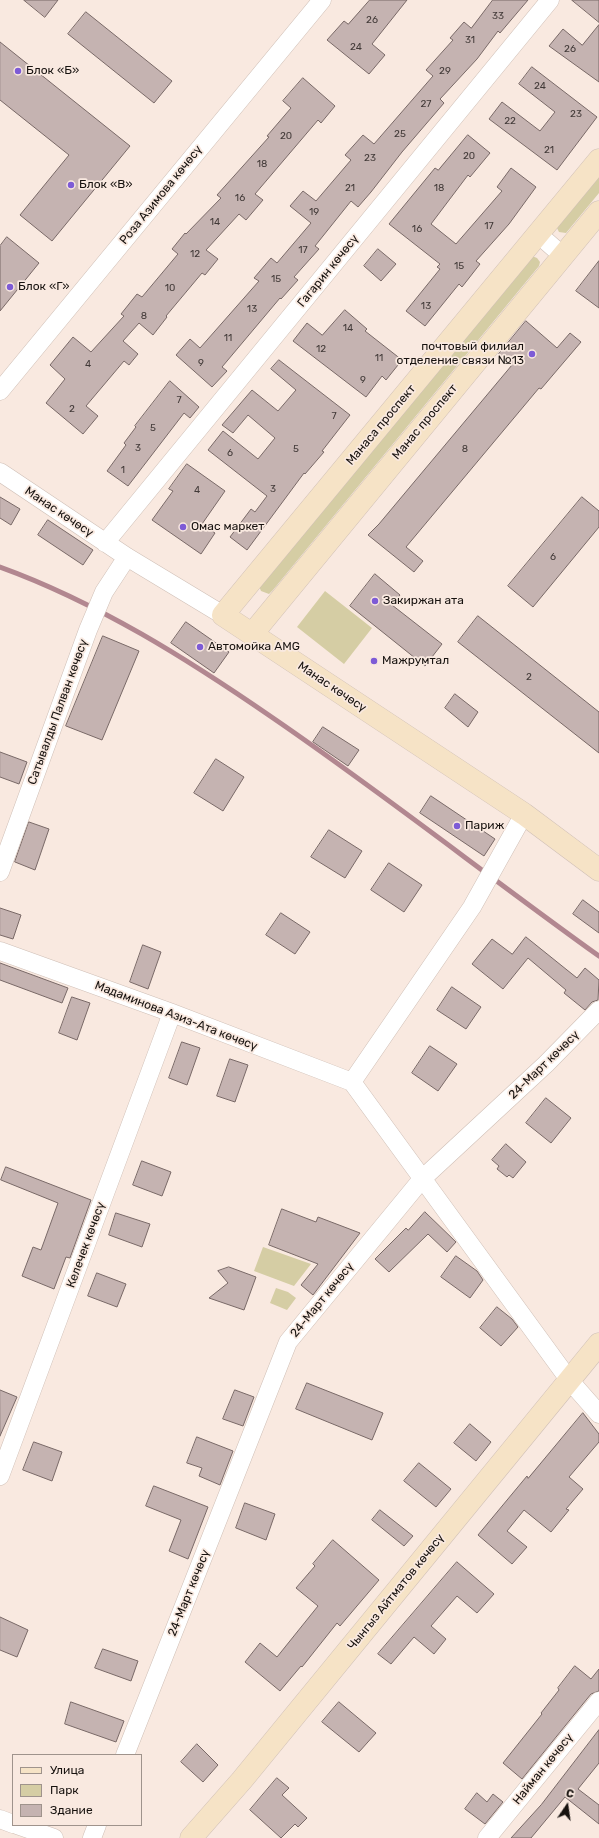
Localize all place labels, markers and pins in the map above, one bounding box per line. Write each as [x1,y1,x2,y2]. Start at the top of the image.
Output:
place label: Блок «Б» [26,64,79,78]
marker: Блок «Б» [13,66,23,76]
place label: Блок «В» [79,178,133,192]
marker: Блок «В» [66,180,76,190]
place label: Блок «Г» [18,280,69,294]
marker: Блок «Г» [5,282,15,292]
place label: почтовый филиал отделение связи №13 [397,340,524,368]
marker: почтовый филиал отделение связи №13 [527,349,537,359]
place label: Омас маркет [191,520,264,534]
marker: Омас маркет [178,522,188,532]
place label: Закиржан ата [383,594,464,608]
marker: Закиржан ата [370,596,380,606]
place label: Автомойка AMG [208,640,300,654]
marker: Автомойка AMG [195,642,205,652]
place label: Мажрумтал [382,654,449,668]
marker: Мажрумтал [369,656,379,666]
place label: Париж [465,819,504,833]
marker: Париж [452,821,462,831]

